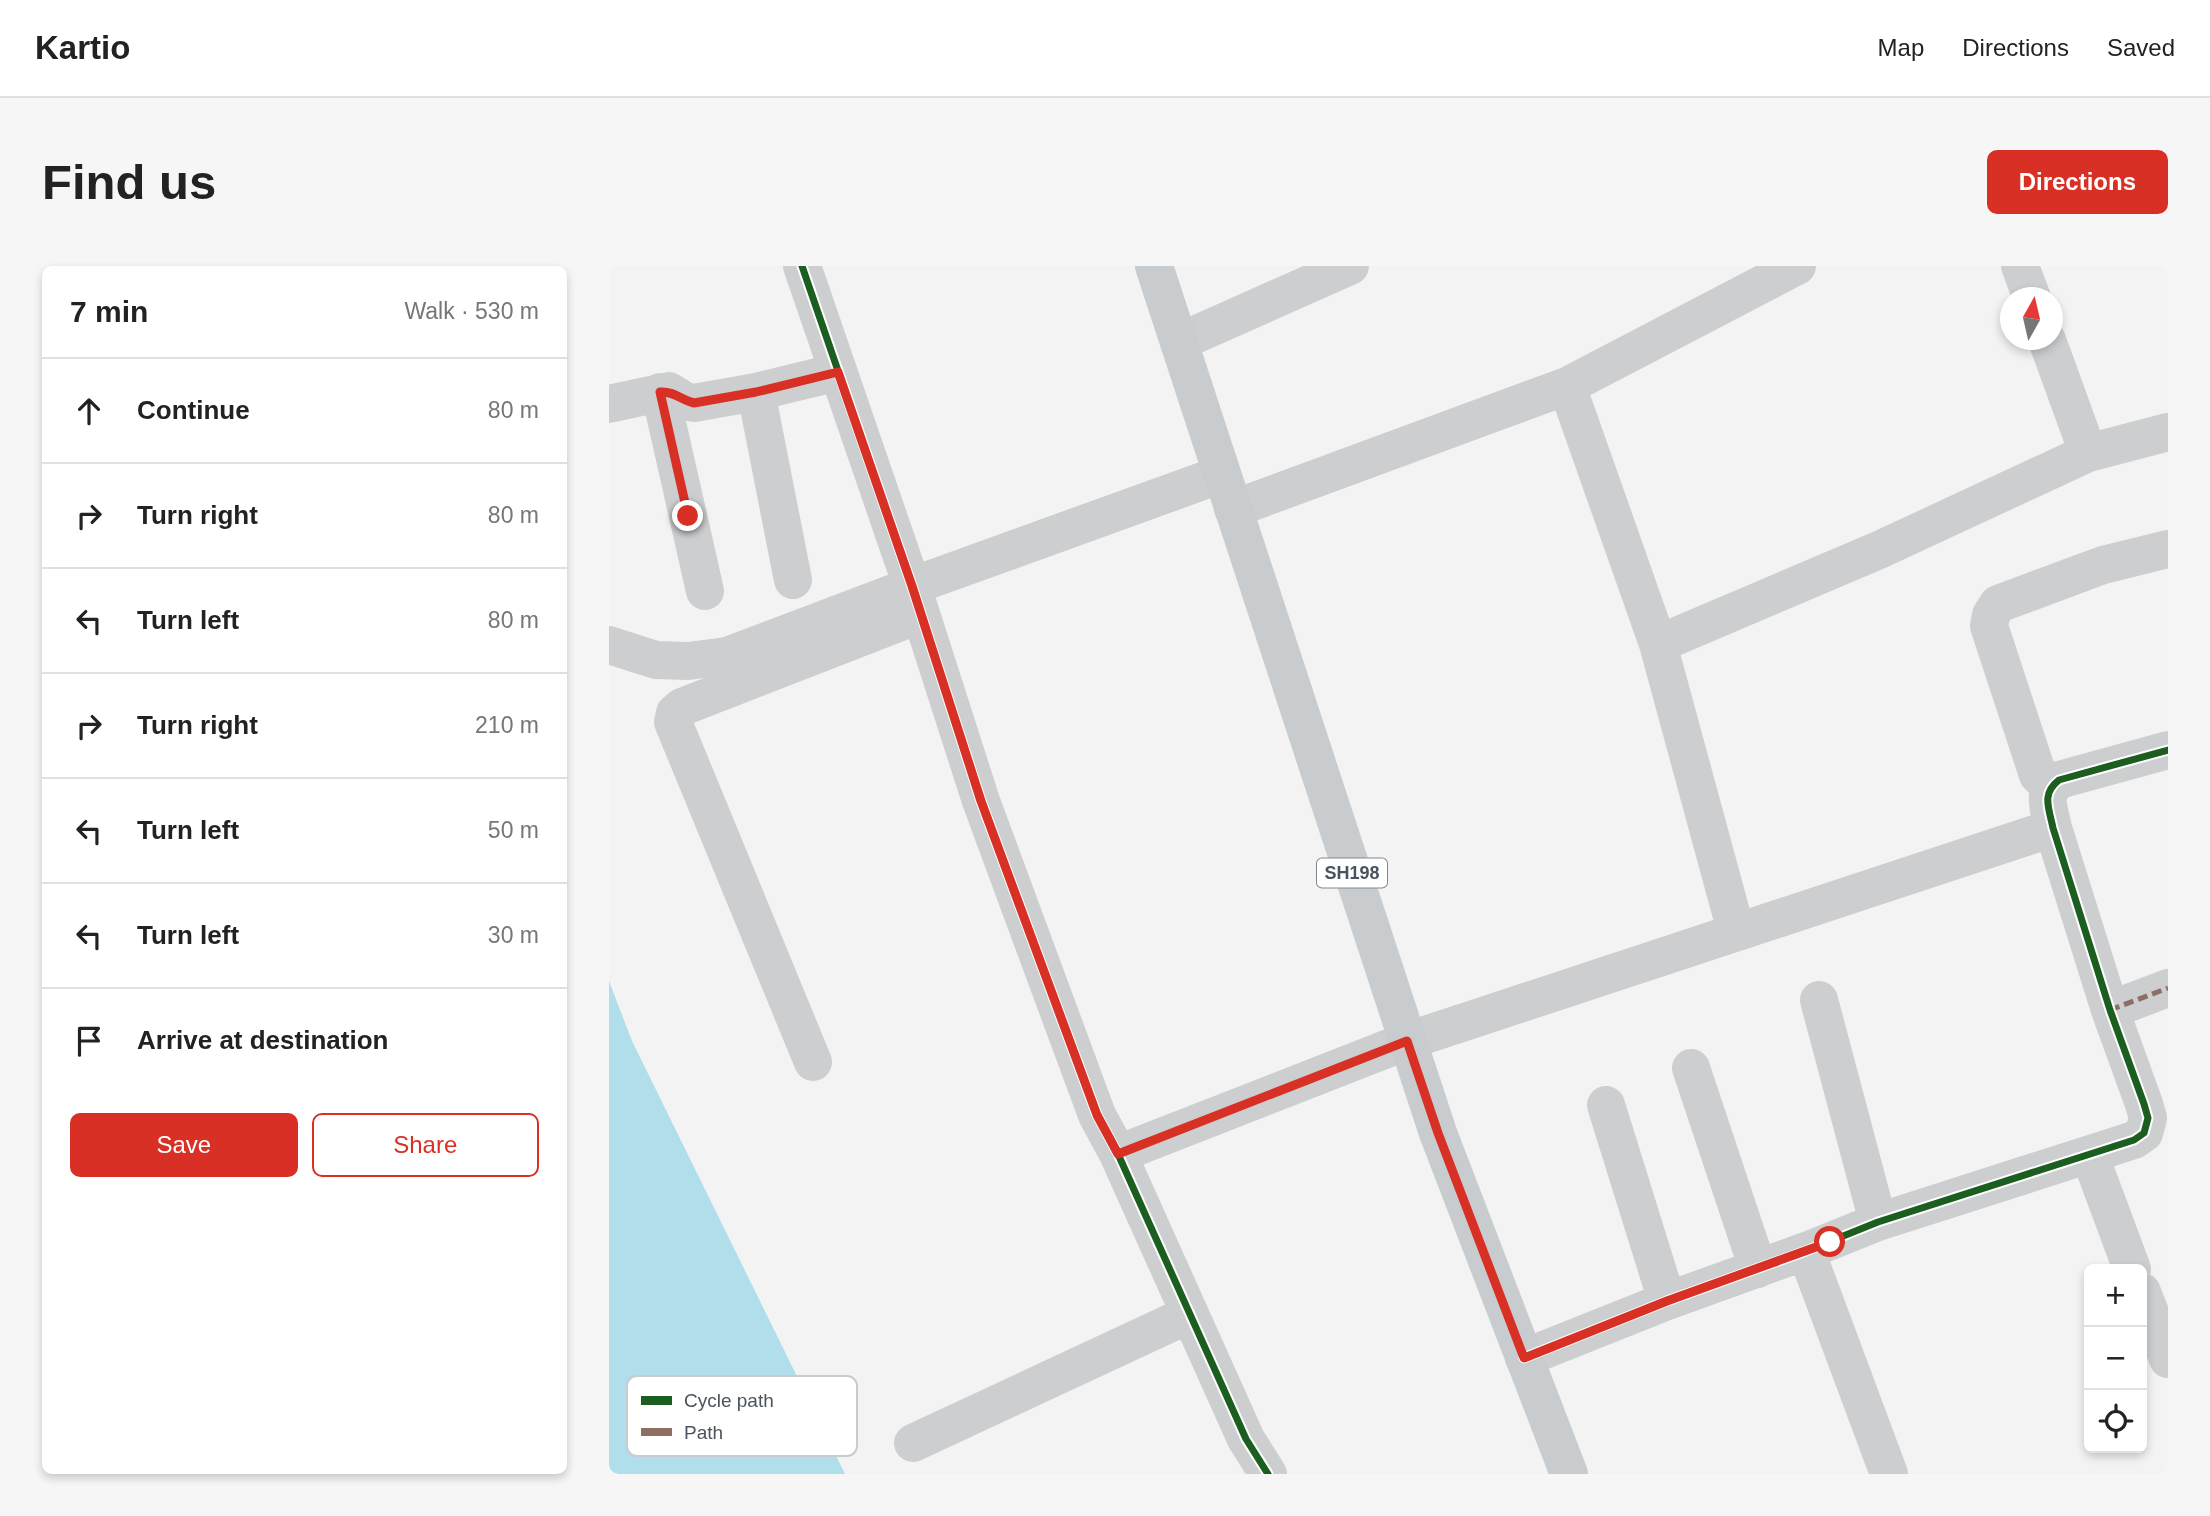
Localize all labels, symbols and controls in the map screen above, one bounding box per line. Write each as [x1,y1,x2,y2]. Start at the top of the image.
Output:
text: Kartio [35,29,130,66]
text: Map [1878,34,1924,61]
text: Directions [1962,34,2069,61]
text: Saved [2107,34,2175,61]
button: Directions [1987,150,2168,214]
text: Find us [42,155,216,209]
north arrow [2000,287,2063,350]
text: 7 min [70,295,148,328]
text: Walk · 530 m [404,298,539,324]
icon: ahead [70,392,108,430]
text: Continue [137,395,250,425]
text: 80 m [488,397,539,423]
icon: right [70,497,108,535]
text: Turn right [137,500,258,530]
route end [672,500,703,531]
text: 80 m [488,502,539,528]
icon: left [70,602,108,640]
text: Turn left [137,605,239,635]
text: 80 m [488,607,539,633]
icon: right [70,707,108,745]
text: Turn right [137,710,258,740]
text: 210 m [475,712,539,738]
icon: left [70,812,108,850]
text: Turn left [137,815,239,845]
text: 50 m [488,817,539,843]
road number: SH198 [1317,858,1387,888]
icon: left [70,917,108,955]
text: Turn left [137,920,239,950]
text: 30 m [488,922,539,948]
icon: arrive [70,1022,108,1060]
text: Arrive at destination [137,1025,388,1055]
button: Save [70,1113,298,1177]
button: Share [312,1113,539,1177]
route start [1814,1226,1845,1257]
map controls [2084,1264,2147,1453]
button: + [2084,1264,2147,1327]
button: − [2084,1327,2147,1390]
legend [627,1376,857,1456]
text: Cycle path [684,1390,774,1411]
button: locate [2084,1390,2147,1453]
text: Path [684,1422,723,1443]

